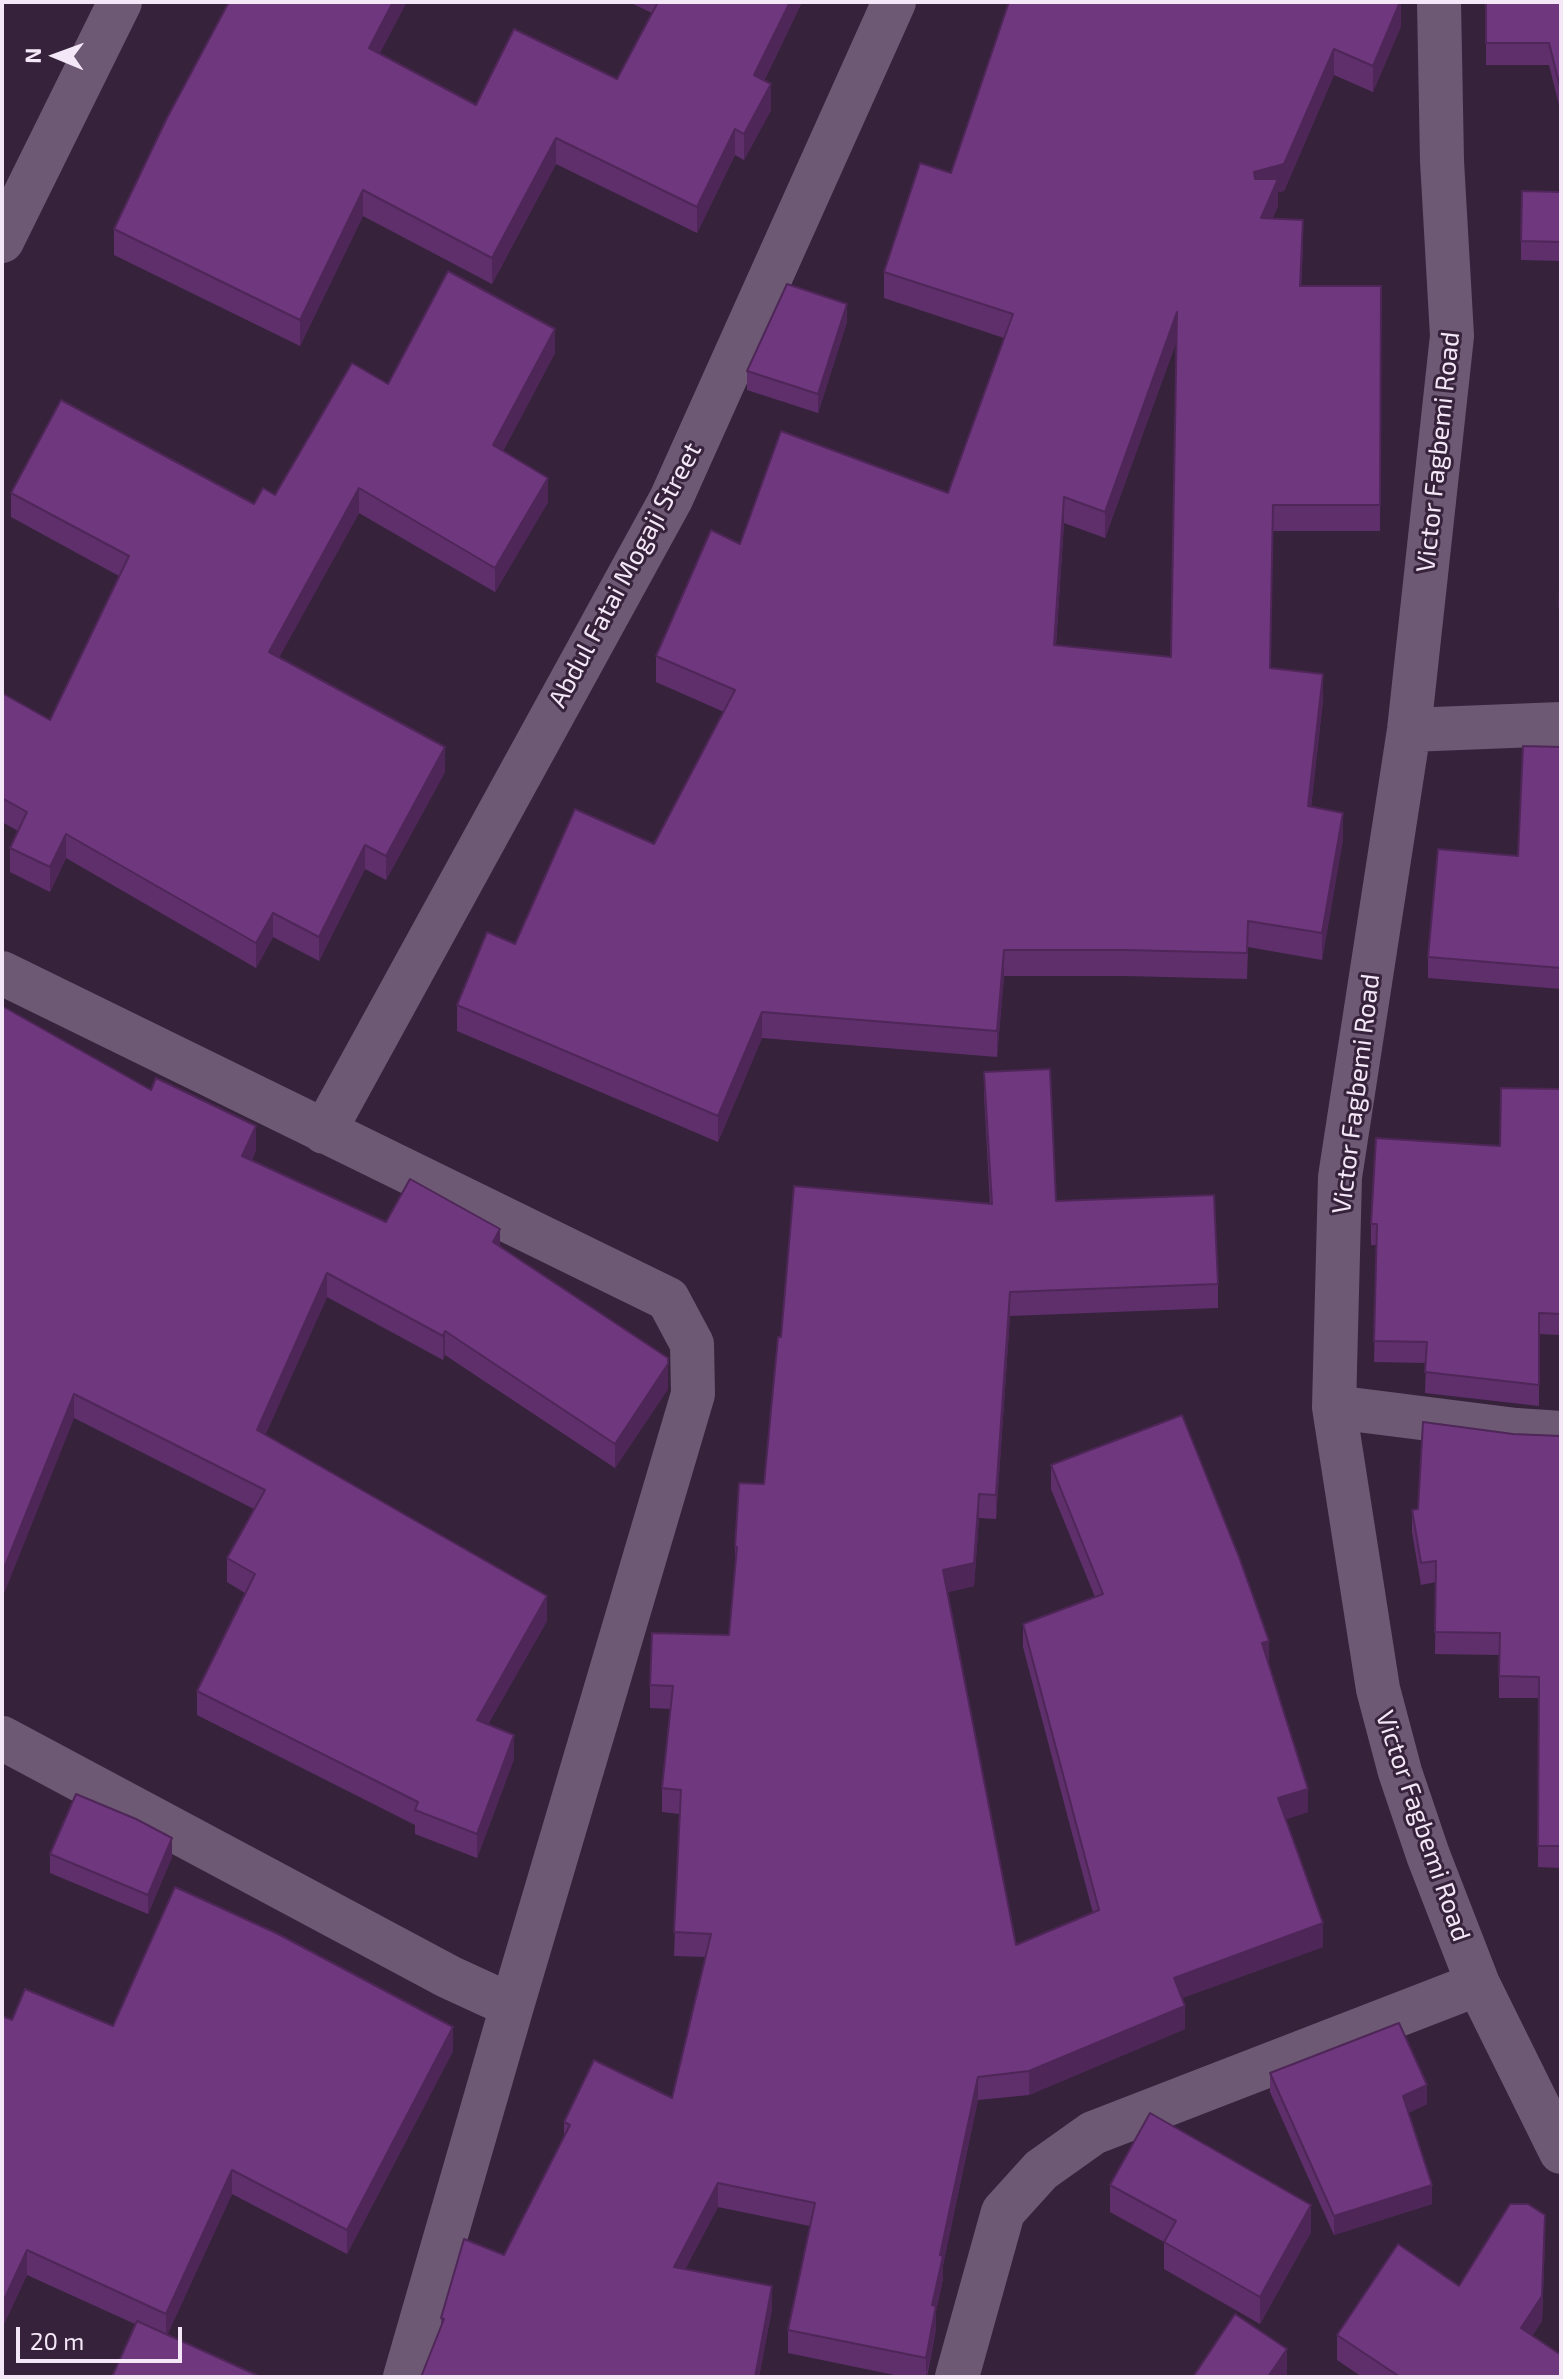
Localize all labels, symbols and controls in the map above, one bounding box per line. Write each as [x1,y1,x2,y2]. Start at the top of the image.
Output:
north arrow [16,16,96,96]
text: N [19,47,45,64]
street label: Victor Fagbemi Road [1410,330,1466,574]
street label: Abdul Fatai Mogaji Street [542,437,708,713]
street label: Victor Fagbemi Road [1326,972,1386,1216]
street label: Victor Fagbemi Road [1369,1707,1477,1945]
scale bar [20,2311,186,2361]
text: 20 m [30,2326,84,2355]

